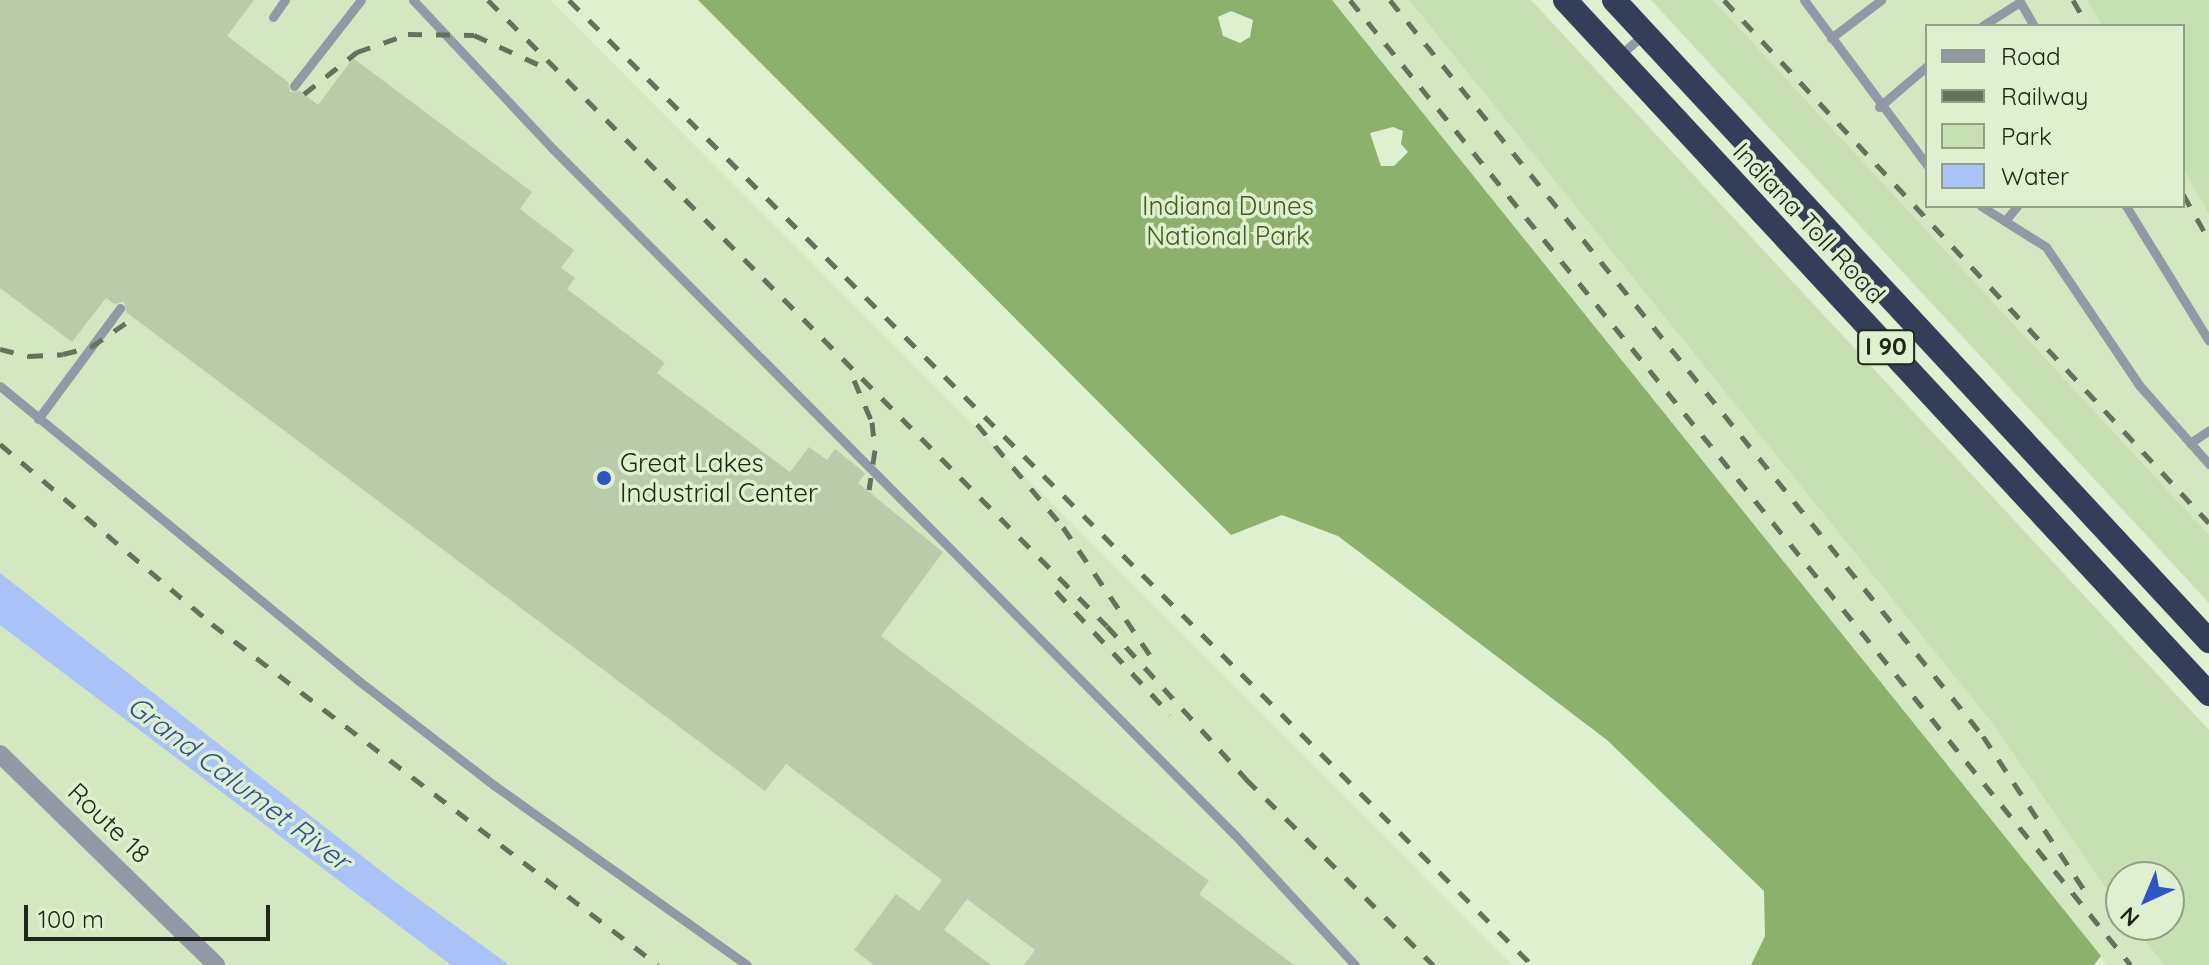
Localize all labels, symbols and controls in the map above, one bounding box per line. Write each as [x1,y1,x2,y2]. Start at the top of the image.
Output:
legend [1925,24,2185,208]
text: Road [2001,41,2061,71]
text: Railway [2001,81,2088,111]
text: Park [2001,121,2052,151]
street label: Indiana Toll Road [1727,136,1891,310]
text: Water [2001,161,2069,191]
park label: Indiana Dunes National Park [1142,190,1314,252]
road number: I 90 [1856,327,1916,367]
place label: Great Lakes Industrial Center [620,447,818,508]
marker: Great Lakes Industrial Center [595,469,613,487]
water label: Grand Calumet River [121,688,357,878]
street label: Route 18 [62,776,156,870]
north arrow [2105,861,2185,941]
scale bar [28,889,274,939]
text: N [2114,901,2145,933]
text: 100 m [38,904,104,934]

